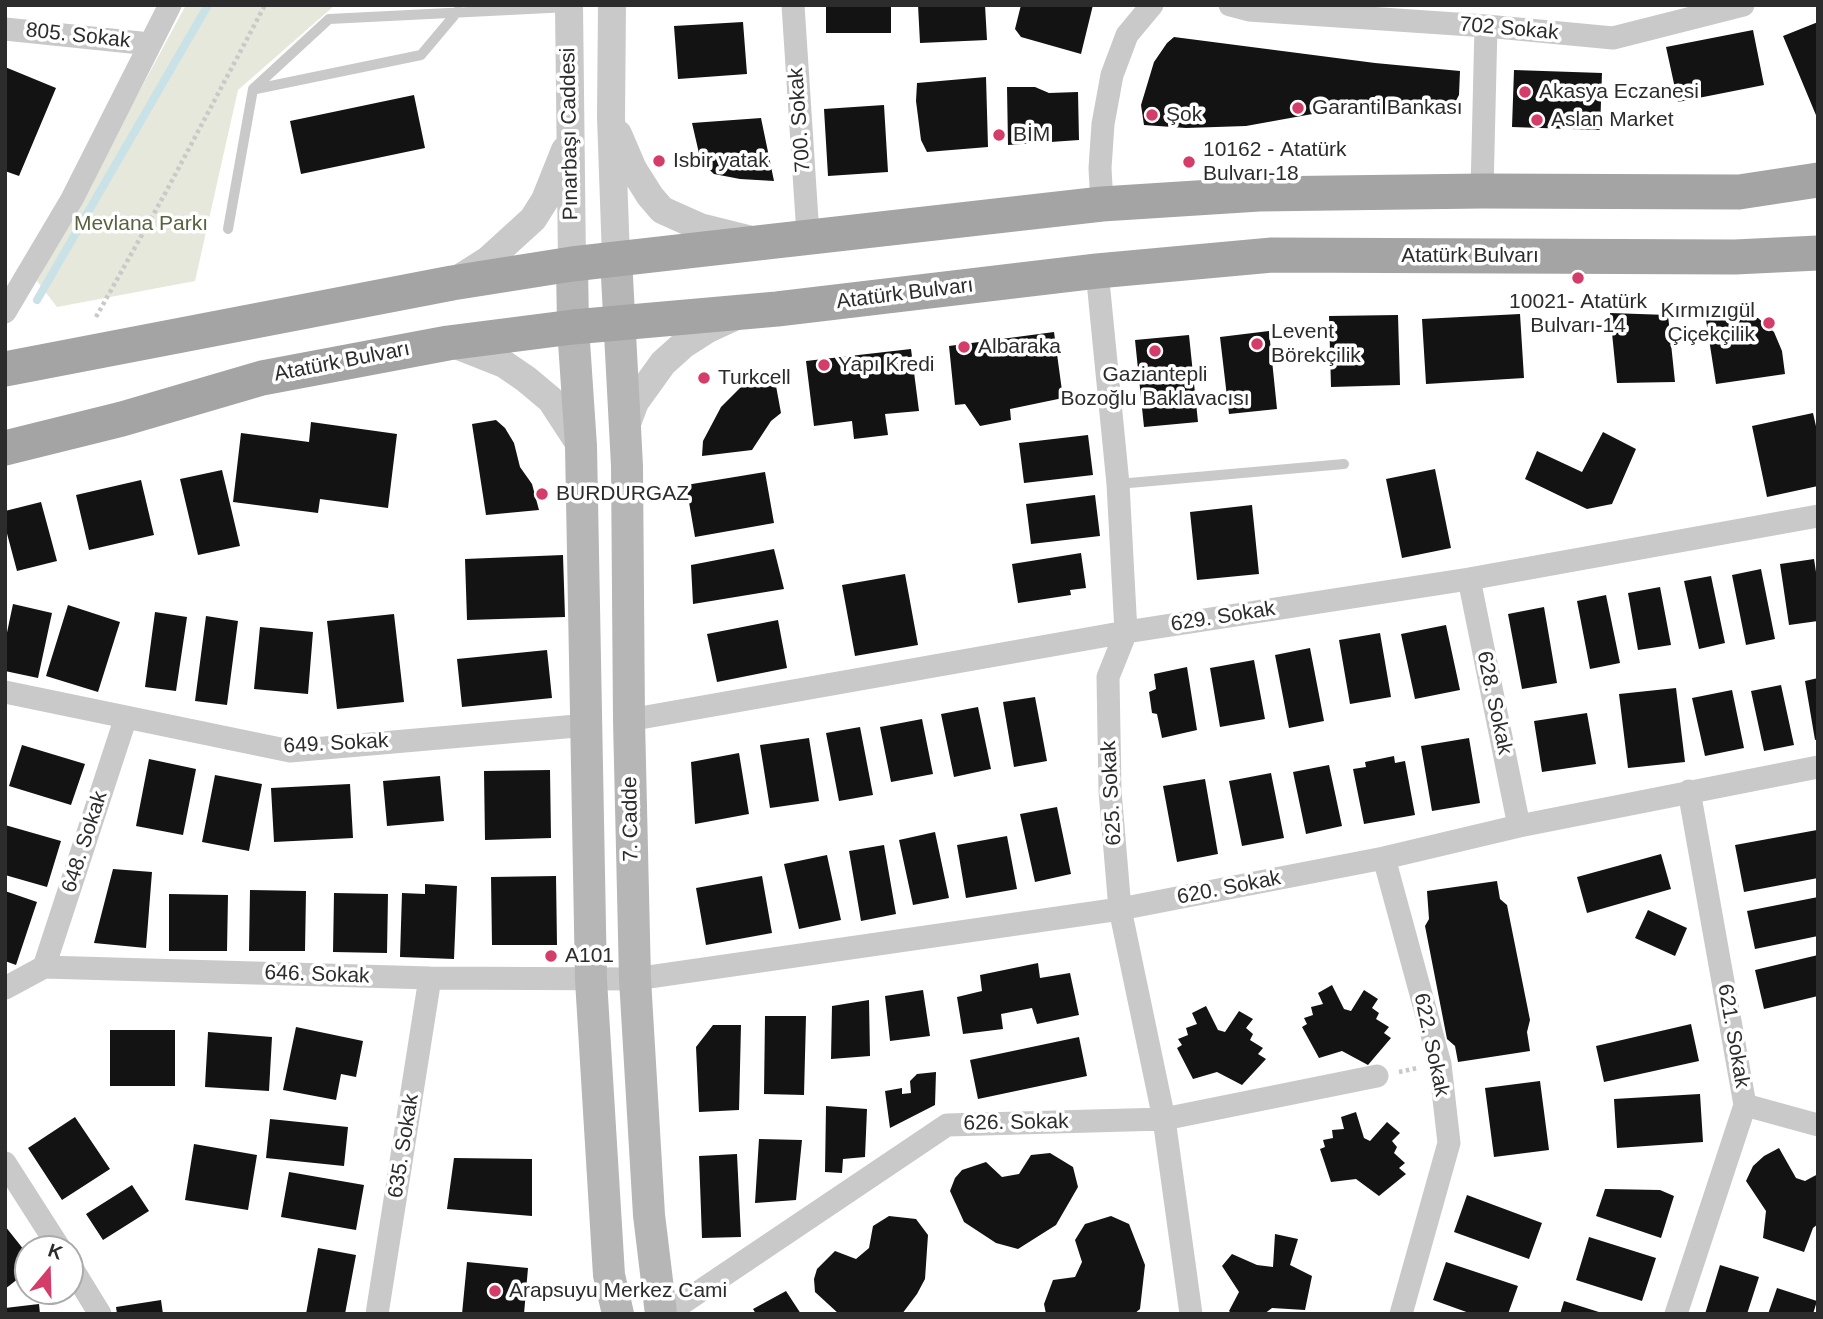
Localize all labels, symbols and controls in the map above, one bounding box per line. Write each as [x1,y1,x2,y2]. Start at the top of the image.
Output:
street label: 702 Sokak [1458,12,1560,46]
street label: 805. Sokak [24,18,132,54]
street label: Pınarbaşı Caddesi [556,47,584,221]
street label: 700. Sokak [784,67,816,173]
place label: Akasya Eczanesi [1539,79,1699,105]
marker: Akasya Eczanesi [1517,84,1533,100]
place label: Garanti Bankası [1312,95,1463,121]
marker: Garanti Bankası [1290,100,1306,116]
place label: Şok [1166,102,1202,128]
marker: Şok [1144,107,1160,123]
place label: Aslan Market [1551,107,1674,133]
marker: Aslan Market [1529,112,1545,128]
place label: BİM [1013,122,1050,148]
marker: BİM [991,127,1007,143]
place label: 10162 - Atatürk Bulvarı-18 [1203,137,1347,187]
place label: Isbir yatak [673,148,769,174]
marker: Isbir yatak [651,153,667,169]
marker: 10162 - Atatürk Bulvarı-18 [1181,154,1197,170]
park label: Mevlana Parkı [74,211,208,237]
street label: Atatürk Bulvarı [1401,243,1539,269]
marker: 10021- Atatürk Bulvarı-14 [1570,270,1586,286]
street label: Atatürk Bulvarı [835,273,975,315]
place label: 10021- Atatürk Bulvarı-14 [1509,289,1647,339]
place label: Kırmızıgül Çiçekçilik [1660,298,1755,348]
marker: Kırmızıgül Çiçekçilik [1761,315,1777,331]
place label: Levent Börekçilik [1271,319,1361,369]
place label: Albaraka [978,334,1061,360]
street label: Atatürk Bulvarı [272,336,412,388]
marker: Levent Börekçilik [1249,336,1265,352]
marker: Albaraka [956,339,972,355]
marker: Gaziantepli Bozoğlu Baklavacısı [1147,343,1163,359]
place label: Yapı Kredi [838,352,934,378]
marker: Yapı Kredi [816,357,832,373]
place label: Gaziantepli Bozoğlu Baklavacısı [1060,362,1250,412]
place label: Turkcell [718,365,791,391]
marker: Turkcell [696,370,712,386]
place label: BURDURGAZ [556,481,689,507]
marker: BURDURGAZ [534,486,550,502]
street label: 629. Sokak [1169,596,1277,638]
street label: 628. Sokak [1471,649,1517,757]
street label: 649. Sokak [283,729,389,759]
street label: 625. Sokak [1097,740,1127,846]
street label: 7. Cadde [618,776,644,862]
street label: 648. Sokak [57,788,113,896]
street label: 620. Sokak [1175,866,1283,910]
place label: A101 [565,943,614,969]
marker: A101 [543,948,559,964]
street label: 646. Sokak [264,961,370,989]
street label: 621. Sokak [1711,982,1755,1090]
street label: 622. Sokak [1408,991,1454,1099]
street label: 635. Sokak [383,1092,425,1200]
street label: 626. Sokak [963,1109,1069,1137]
north arrow [14,1235,84,1305]
text: K [45,1239,65,1264]
place label: Arapsuyu Merkez Cami [509,1278,727,1304]
marker: Arapsuyu Merkez Cami [487,1283,503,1299]

